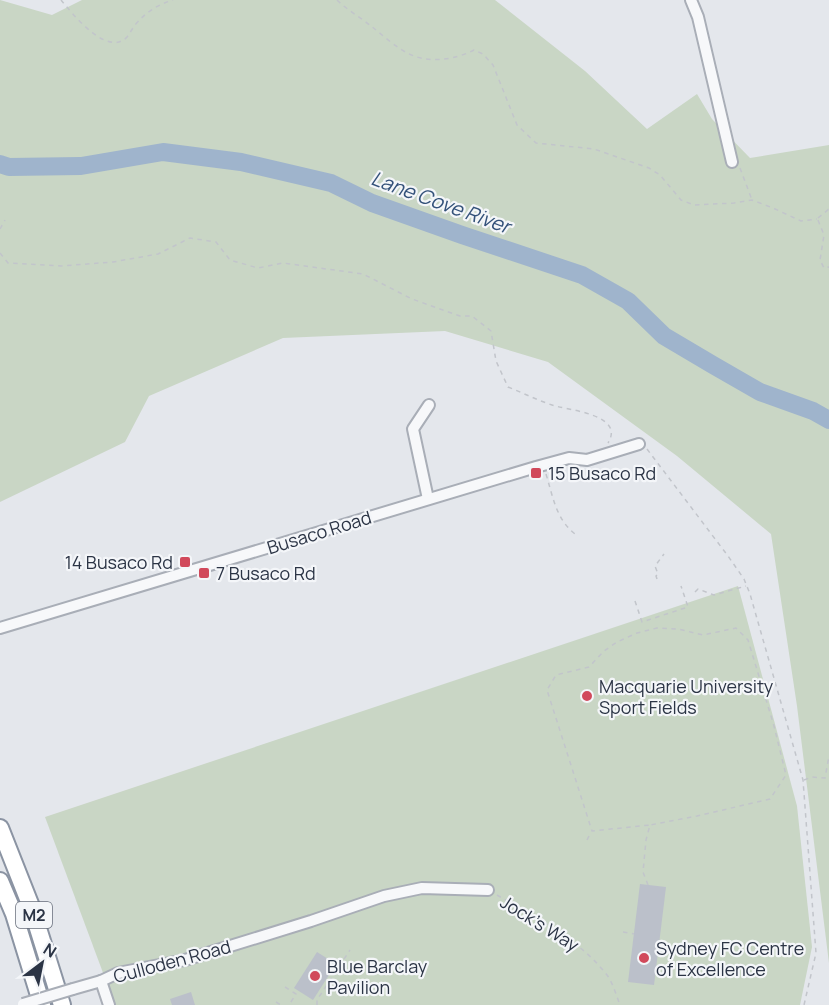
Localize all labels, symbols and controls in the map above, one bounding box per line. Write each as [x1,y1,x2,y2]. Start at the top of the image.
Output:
water label: Lane Cove River [368,164,517,241]
place label: 15 Busaco Rd [548,461,656,485]
marker: 15 Busaco Rd [529,466,543,480]
street label: Busaco Road [264,505,374,559]
place label: 14 Busaco Rd [65,550,173,574]
marker: 14 Busaco Rd [178,555,192,569]
place label: 7 Busaco Rd [216,561,316,585]
marker: 7 Busaco Rd [197,566,211,580]
place label: Macquarie University Sport Fields [599,674,774,719]
marker: Macquarie University Sport Fields [580,689,594,703]
street label: Jock's Way [496,889,584,957]
road number: M2 [16,902,52,928]
north arrow [12,933,72,993]
street label: Culloden Road [111,934,233,988]
place label: Sydney FC Centre of Excellence [656,936,804,981]
text: N [39,938,61,963]
marker: Sydney FC Centre of Excellence [637,951,651,965]
place label: Blue Barclay Pavilion [327,954,428,999]
marker: Blue Barclay Pavilion [308,969,322,983]

